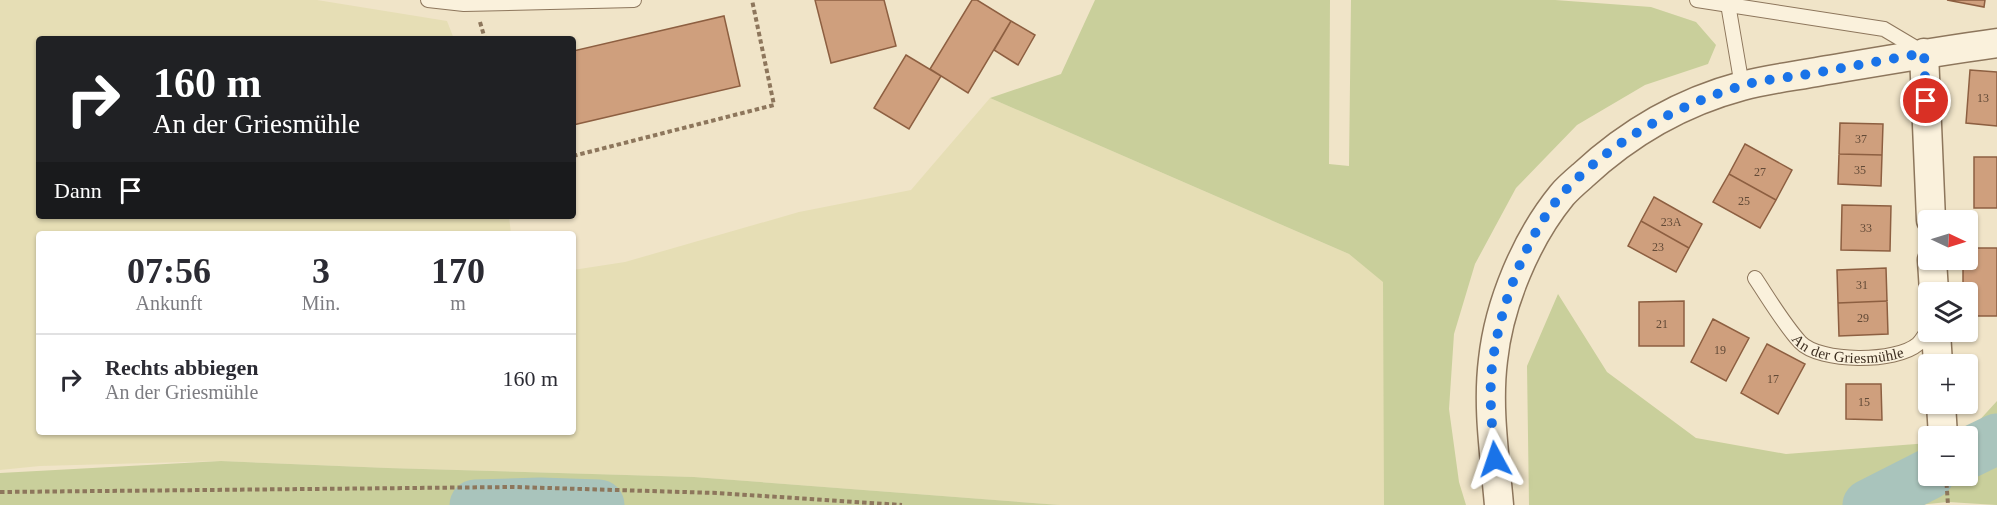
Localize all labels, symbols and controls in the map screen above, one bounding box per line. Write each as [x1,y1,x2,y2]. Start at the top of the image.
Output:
icon: right [54,60,132,138]
text: 160 m [153,60,262,106]
pin [1900,75,1951,126]
icon: arrive [1909,84,1942,117]
house number: 13 [1977,91,1989,105]
text: An der Griesmühle [153,109,360,139]
house number: 37 [1855,132,1867,146]
house number: 35 [1854,163,1866,177]
house number: 27 [1754,165,1766,179]
icon: arrive [114,174,147,207]
text: Dann [54,178,102,203]
house number: 25 [1738,194,1750,208]
north arrow [1918,210,1978,270]
map controls [1918,210,1978,486]
house number: 23A [1661,215,1682,229]
house number: 33 [1860,221,1872,235]
house number: 23 [1652,240,1664,254]
text: 07:56 [127,251,211,291]
text: 3 [312,251,330,291]
text: 170 [431,251,485,291]
house number: 31 [1856,278,1868,292]
button: layers [1918,282,1978,342]
text: Ankunft [136,292,202,314]
text: Min. [302,292,340,314]
text: m [450,292,466,314]
house number: 29 [1857,311,1869,325]
house number: 21 [1656,317,1668,331]
street label: An der Griesmühle [1789,331,1906,366]
house number: 19 [1714,343,1726,357]
button: + [1918,354,1978,414]
text: Rechts abbiegen [105,355,258,380]
icon: right [54,363,87,396]
text: 160 m [502,366,558,391]
house number: 17 [1767,372,1779,386]
text: An der Griesmühle [105,381,258,403]
house number: 15 [1858,395,1870,409]
button: − [1918,426,1978,486]
position arrow [1463,427,1527,491]

